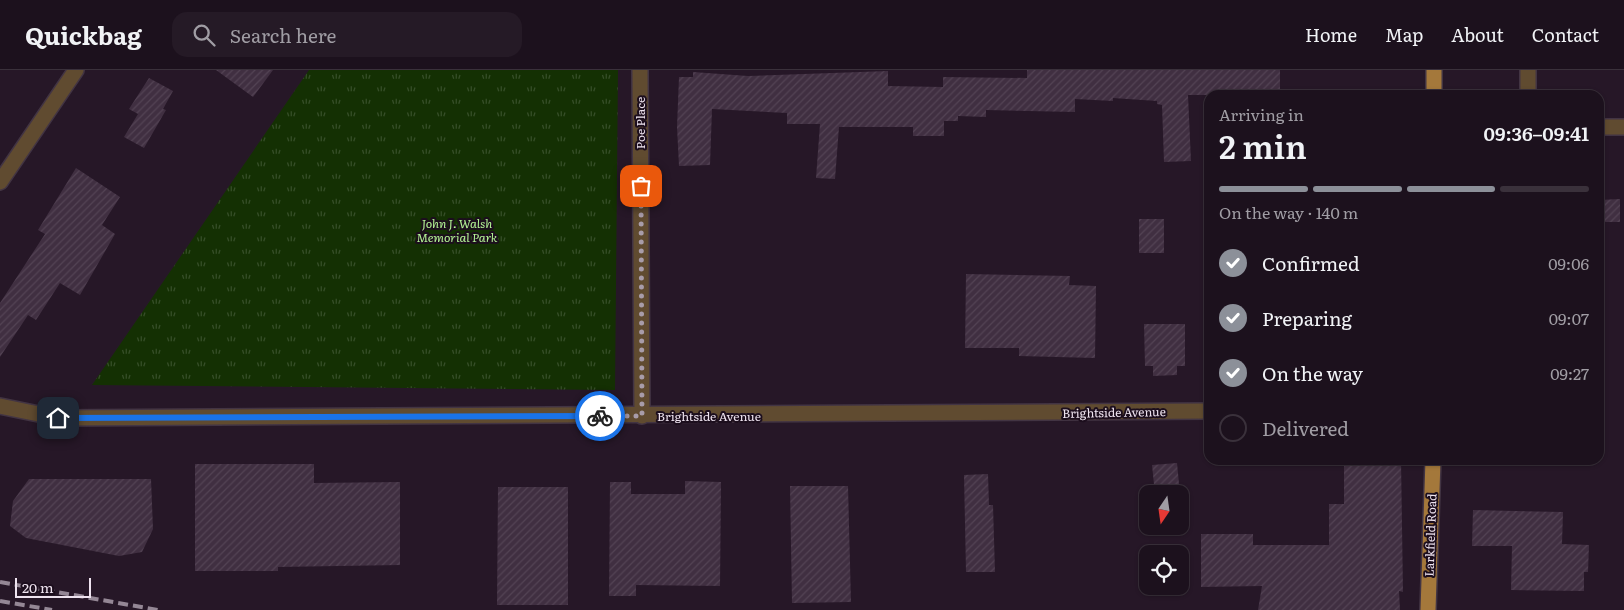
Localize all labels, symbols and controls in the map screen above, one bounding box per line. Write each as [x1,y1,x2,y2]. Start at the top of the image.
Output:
search box [172,12,522,57]
text: Quickbag [25,17,142,52]
icon: search [190,21,218,49]
text: Search here [230,21,336,49]
text: Home [1305,21,1357,48]
text: Map [1385,21,1423,48]
text: About [1451,21,1504,48]
text: Contact [1532,21,1599,48]
street label: Poe Place [631,97,649,149]
text: Arriving in [1219,102,1304,126]
text: 09:36–09:41 [1484,119,1589,147]
text: 2 min [1219,121,1307,169]
pin [620,165,662,207]
icon: bag [627,172,655,200]
text: On the way · 140 m [1219,200,1358,224]
park label: John J. Walsh Memorial Park [417,214,498,246]
icon: check [1219,249,1247,277]
text: Confirmed [1262,249,1360,277]
text: 09:06 [1548,251,1589,275]
icon: check [1219,304,1247,332]
text: Preparing [1262,304,1352,332]
text: 09:07 [1549,306,1589,330]
icon: check [1219,359,1247,387]
text: On the way [1262,359,1363,387]
text: 09:27 [1550,361,1589,385]
courier [575,391,625,441]
pin [37,397,79,439]
icon: bike [586,402,614,430]
street label: Brightside Avenue [1062,402,1166,422]
icon: home [44,404,72,432]
street label: Brightside Avenue [657,407,761,425]
text: Delivered [1262,414,1349,442]
north arrow [1139,485,1189,535]
map controls [1139,485,1189,595]
street label: Larkfield Road [1420,492,1440,577]
button: locate [1139,545,1189,595]
scale bar [15,575,91,598]
text: 20 m [22,577,54,597]

